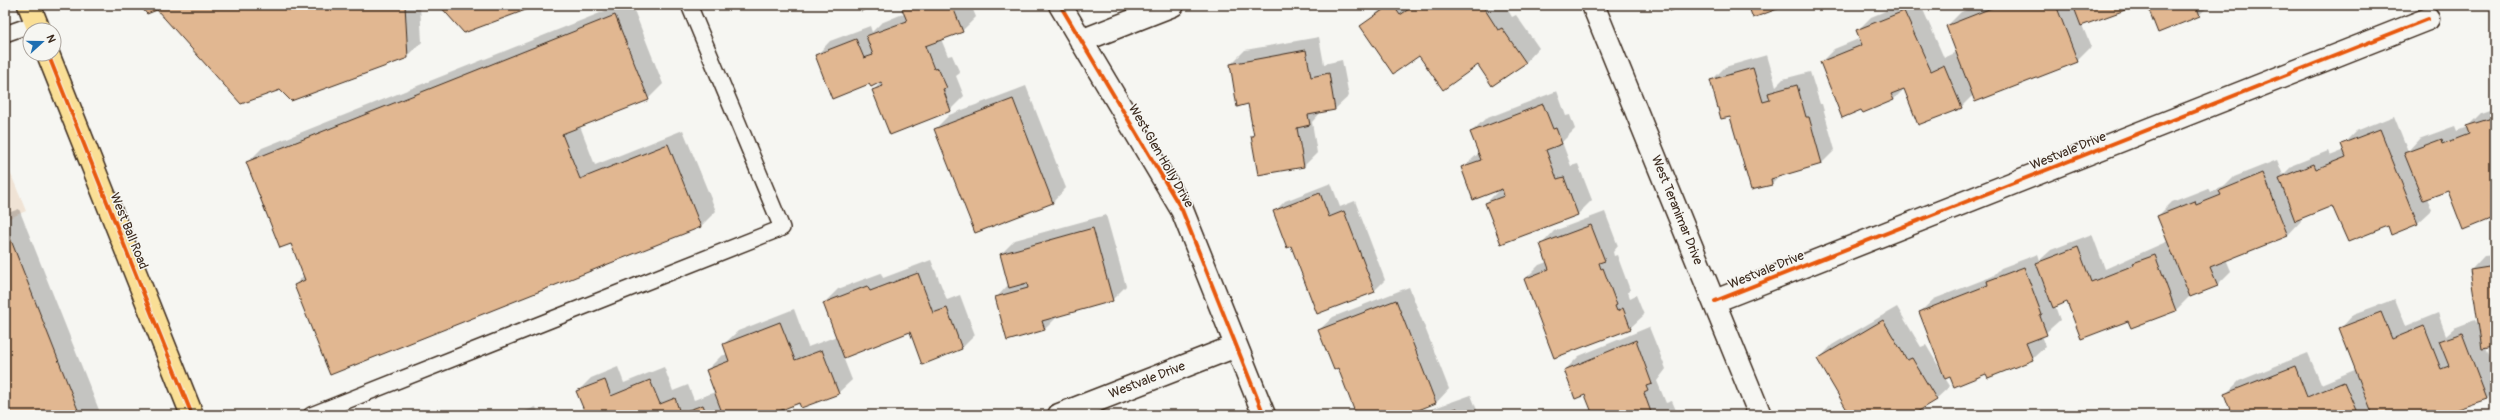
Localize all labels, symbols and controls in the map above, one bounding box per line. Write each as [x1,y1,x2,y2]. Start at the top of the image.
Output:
north arrow [22,22,62,62]
text: N [43,33,58,45]
street label: West Glen Holly Drive [1125,101,1197,211]
street label: Westvale Drive [2028,128,2109,174]
street label: West Teranimar Drive [1648,153,1706,268]
street label: West Ball Road [106,191,152,271]
street label: Westvale Drive [1726,247,1807,293]
street label: Westvale Drive [1107,358,1188,402]

